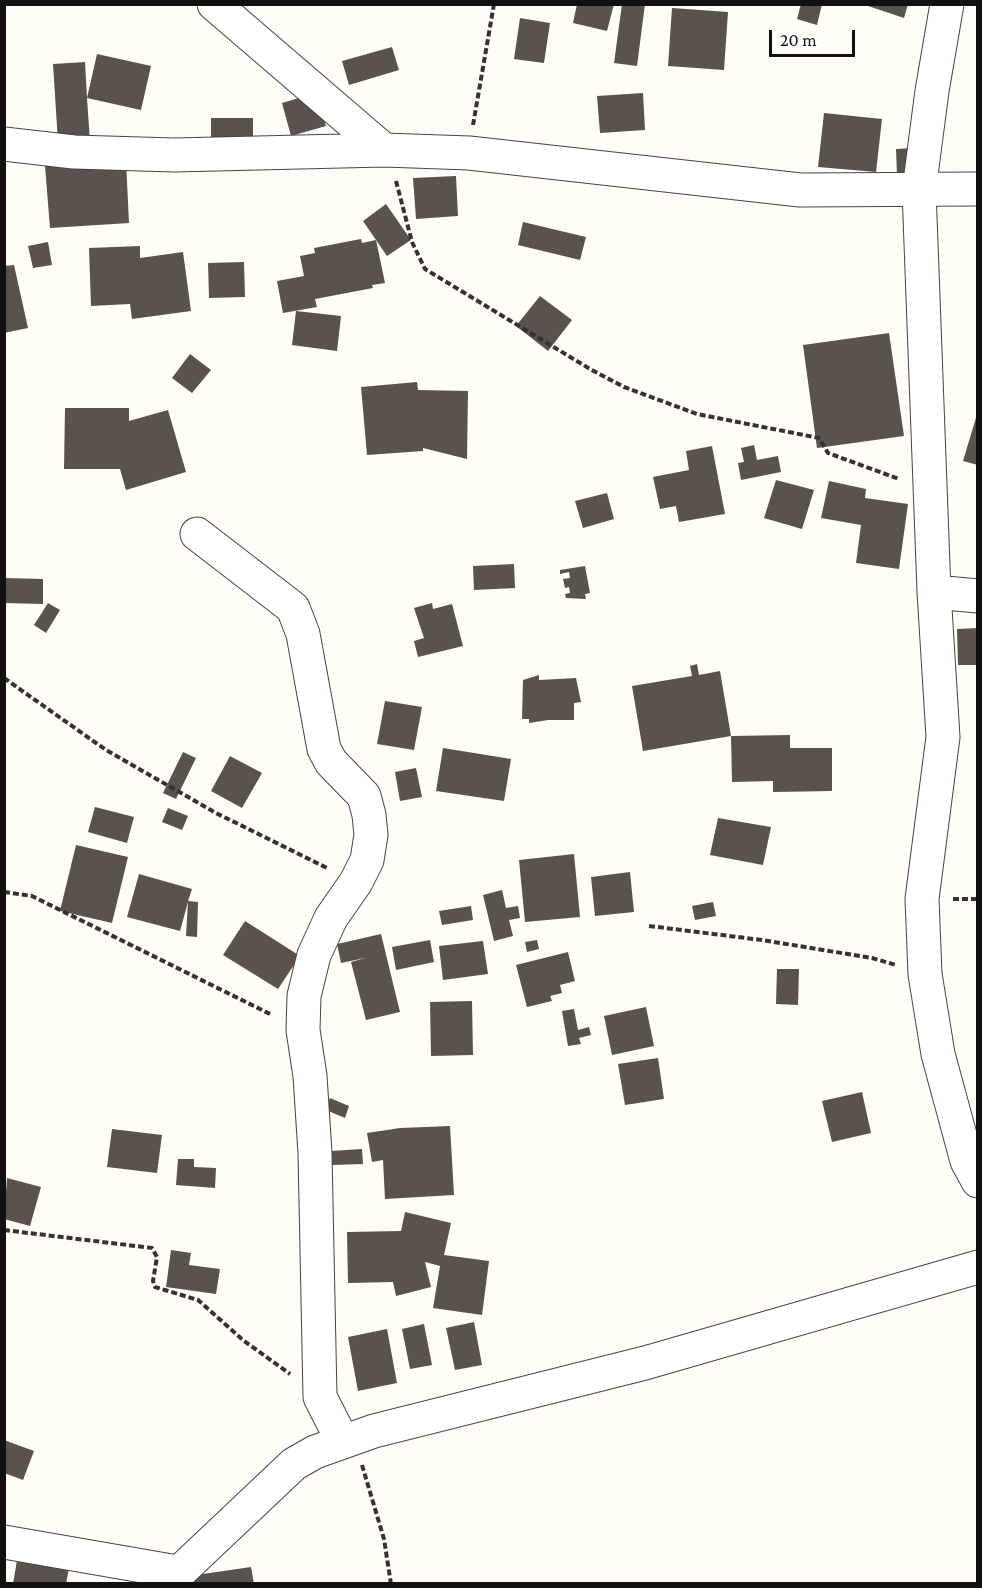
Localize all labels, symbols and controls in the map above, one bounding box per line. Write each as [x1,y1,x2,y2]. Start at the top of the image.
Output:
scale bar [772,18,858,56]
text: 20 m [780,30,817,50]

